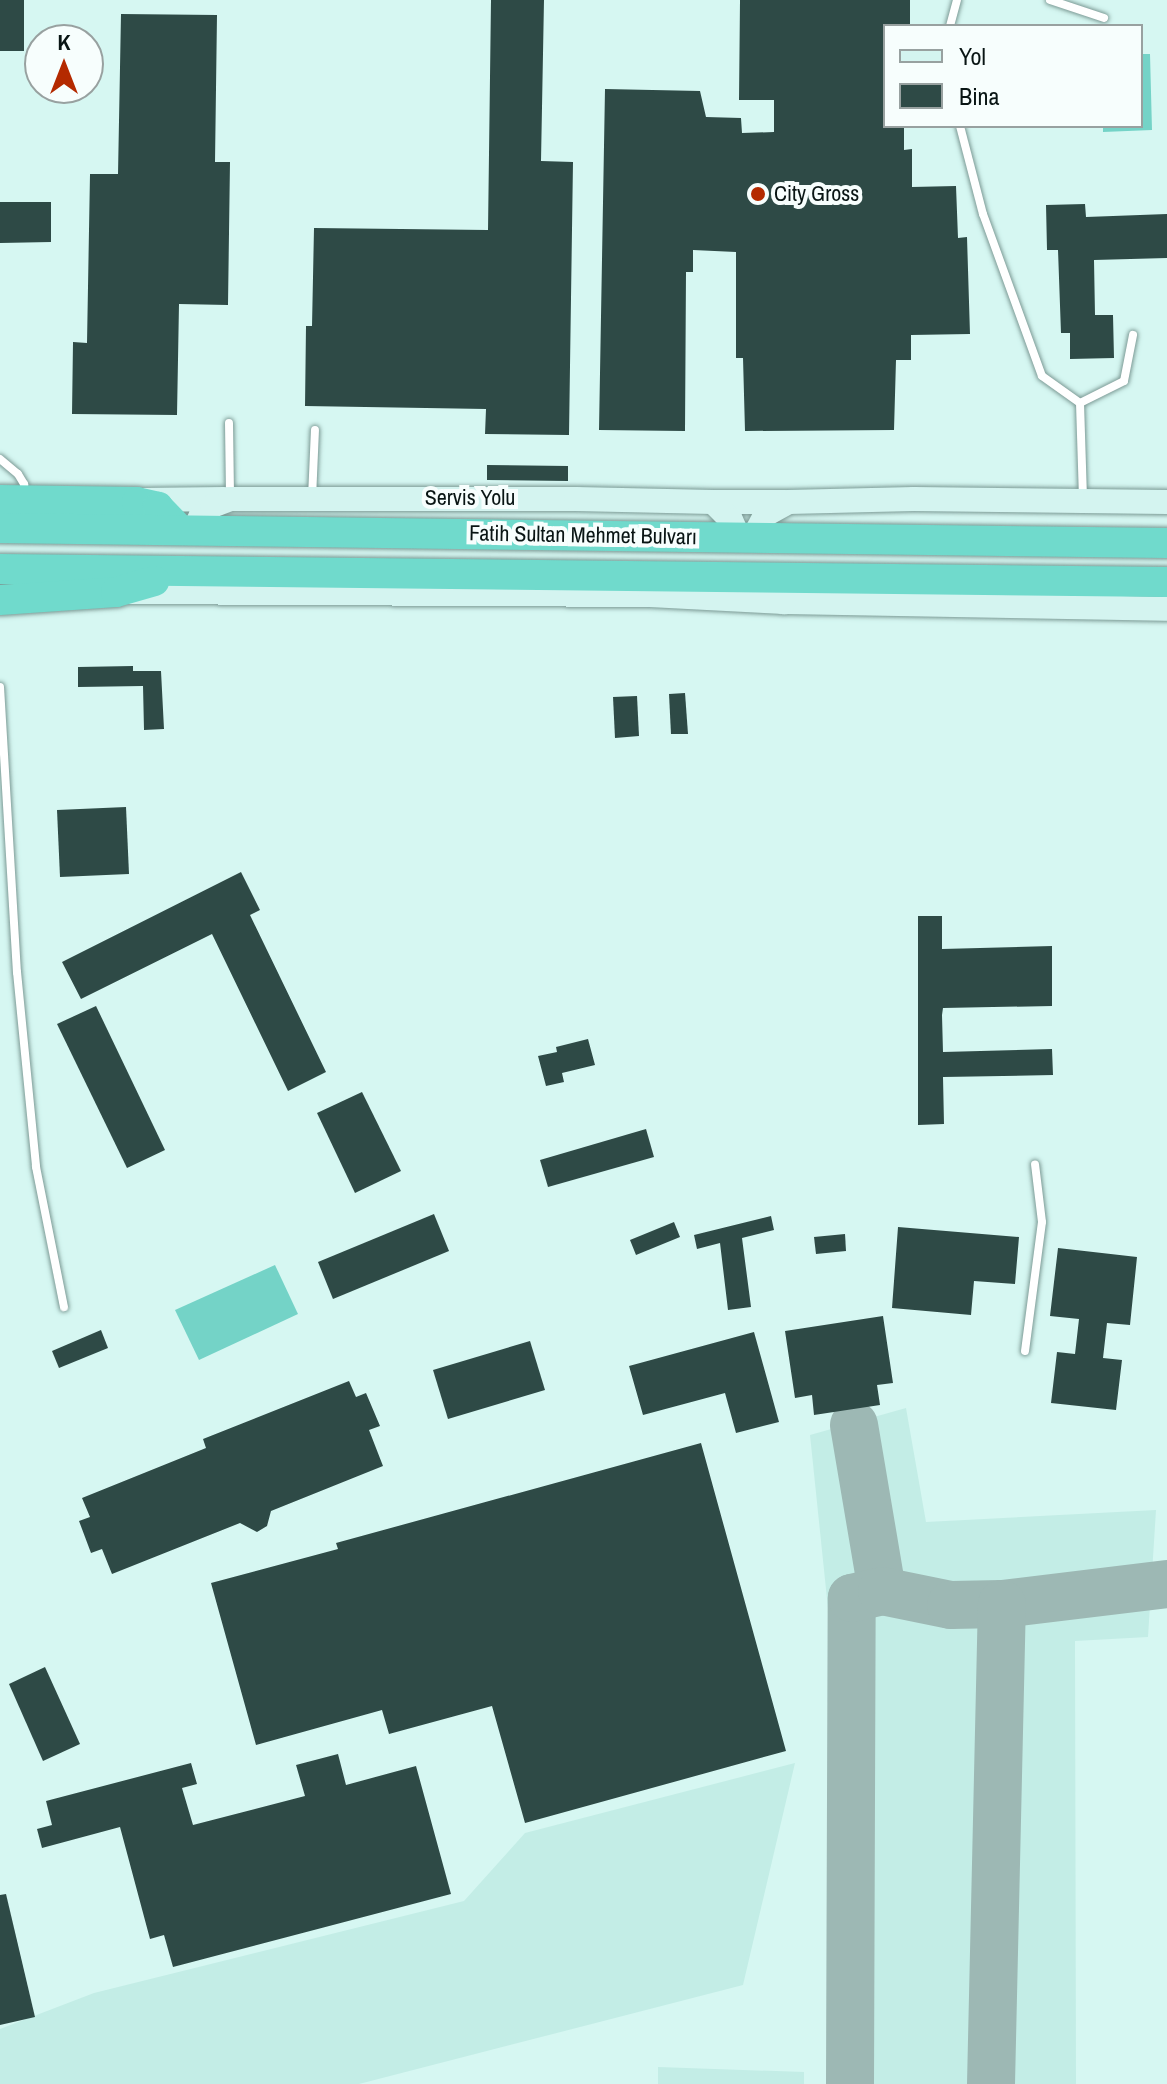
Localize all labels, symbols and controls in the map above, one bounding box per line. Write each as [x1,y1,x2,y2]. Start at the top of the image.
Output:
north arrow [24,24,104,104]
legend [883,24,1143,128]
text: K [57,27,71,57]
text: Yol [959,40,986,72]
text: Bina [959,80,1000,112]
place label: City Gross [774,181,859,207]
marker: City Gross [749,185,767,203]
street label: Servis Yolu [425,485,515,511]
street label: Fatih Sultan Mehmet Bulvarı [469,520,697,550]

